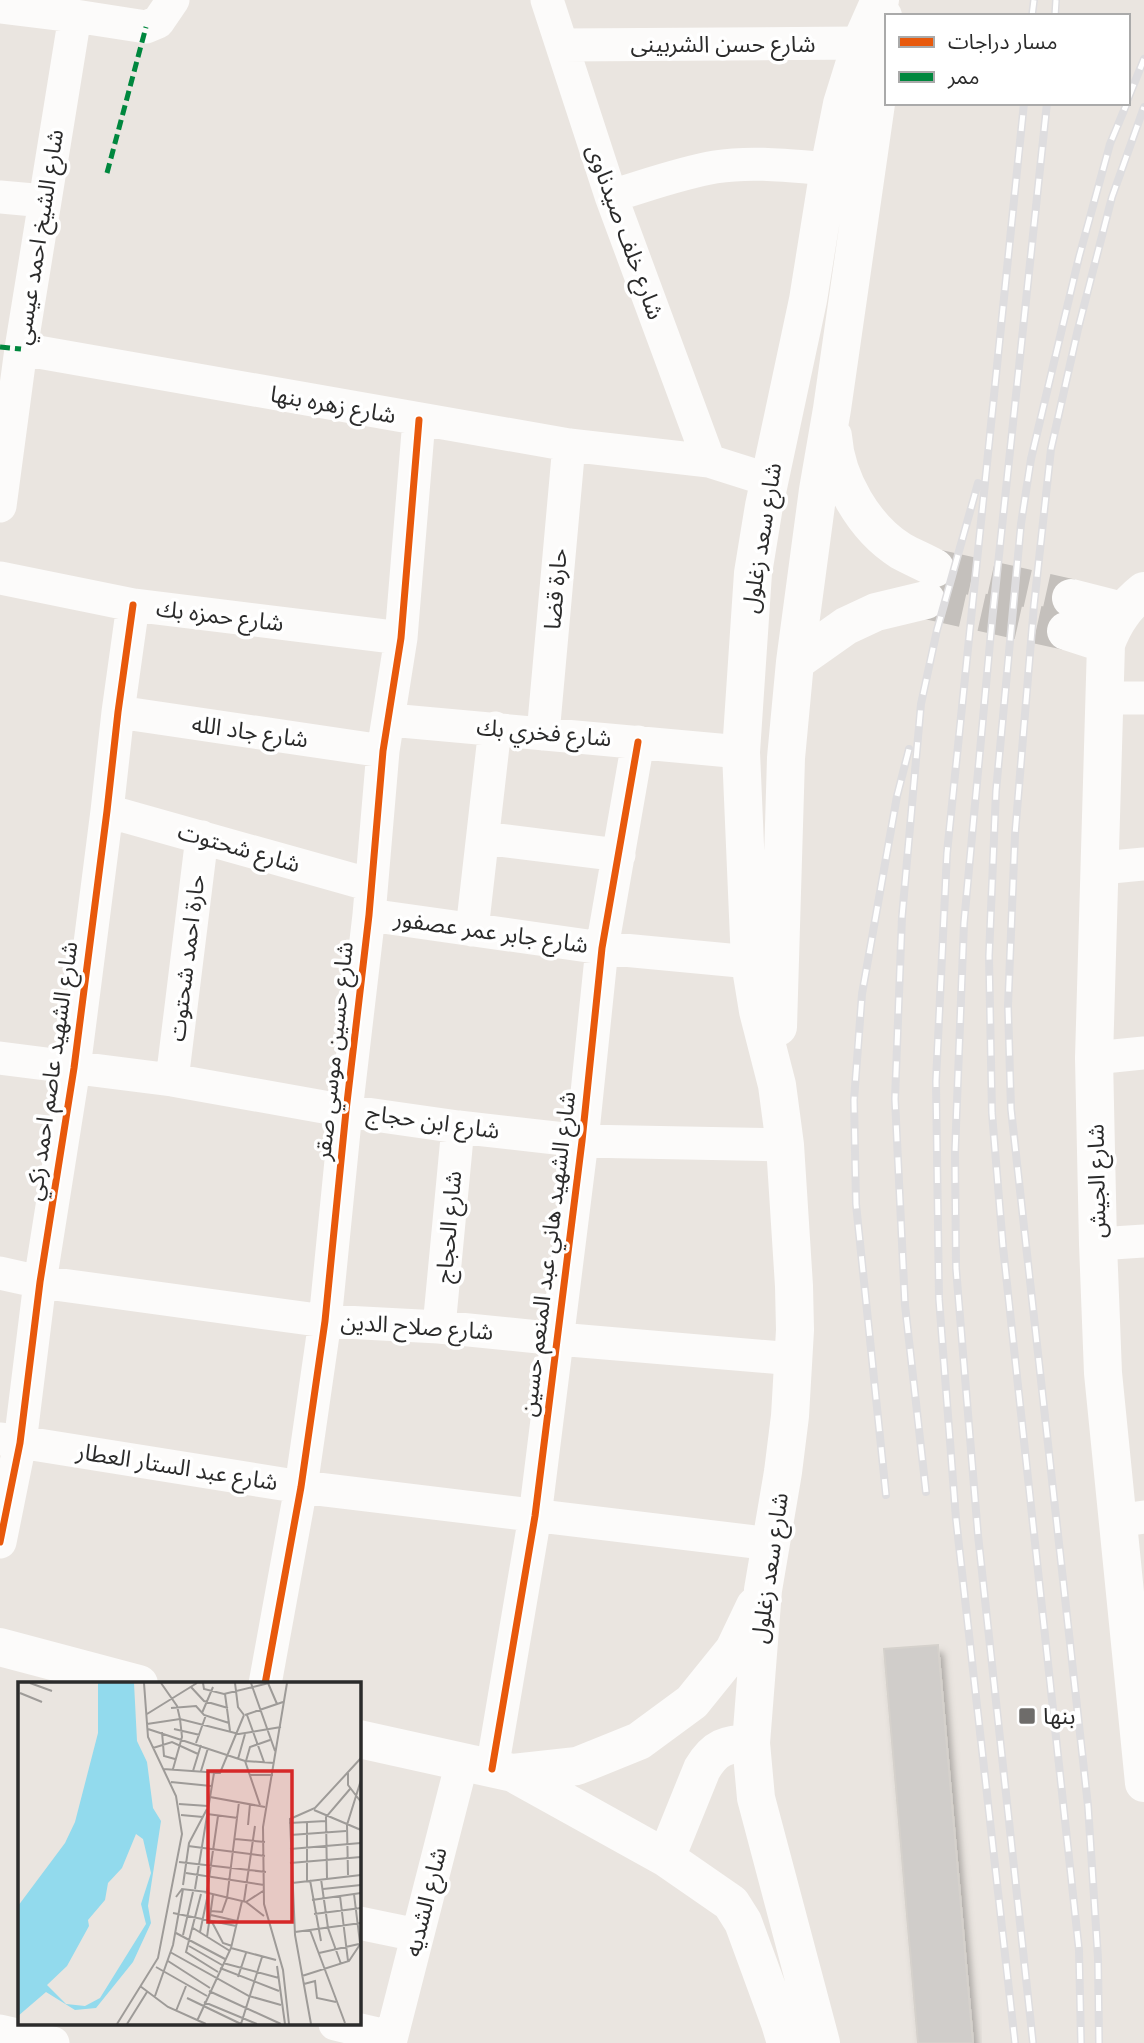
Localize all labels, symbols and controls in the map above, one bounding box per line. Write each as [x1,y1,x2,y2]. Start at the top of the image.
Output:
legend [885,14,1130,105]
text: مسار دراجات [948,30,1057,54]
street label: شارع حسن الشربينى [630,31,816,61]
text: ممر [947,65,979,89]
street label: شارع الشيخ احمد عيسي [9,127,73,347]
street label: شارع خلف صيدناوى [578,141,669,324]
street label: شارع زهره بنها [268,381,398,432]
street label: شارع سعد زغلول [737,461,790,615]
street label: حارة قضا [539,547,573,631]
street label: شارع حمزه بك [154,595,285,640]
street label: شارع جاد الله [190,710,310,756]
street label: شارع فخري بك [475,714,612,756]
street label: شارع شحتوت [174,818,303,881]
street label: حارة احمد شحتوت [163,873,211,1043]
street label: شارع جابر عمر عصفور [391,905,590,962]
street label: شارع الشهيد عاصم احمد زكي [20,940,87,1203]
street label: شارع حسين موسي صقر [309,940,362,1163]
street label: شارع الشهيد هاني عبد المنعم حسين [515,1090,585,1419]
street label: شارع ابن حجاج [364,1099,501,1148]
street label: شارع الجيش [1083,1124,1114,1238]
street label: شارع الحجاج [431,1170,470,1285]
street label: شارع صلاح الدين [340,1308,494,1349]
street label: شارع عبد الستار العطار [73,1438,279,1499]
street label: شارع سعد زغلول [746,1491,797,1645]
inset map [18,1682,360,2025]
place label: بنها [1043,1703,1075,1730]
marker: بنها [1017,1706,1037,1726]
street label: شارع الشديه [399,1844,456,1960]

